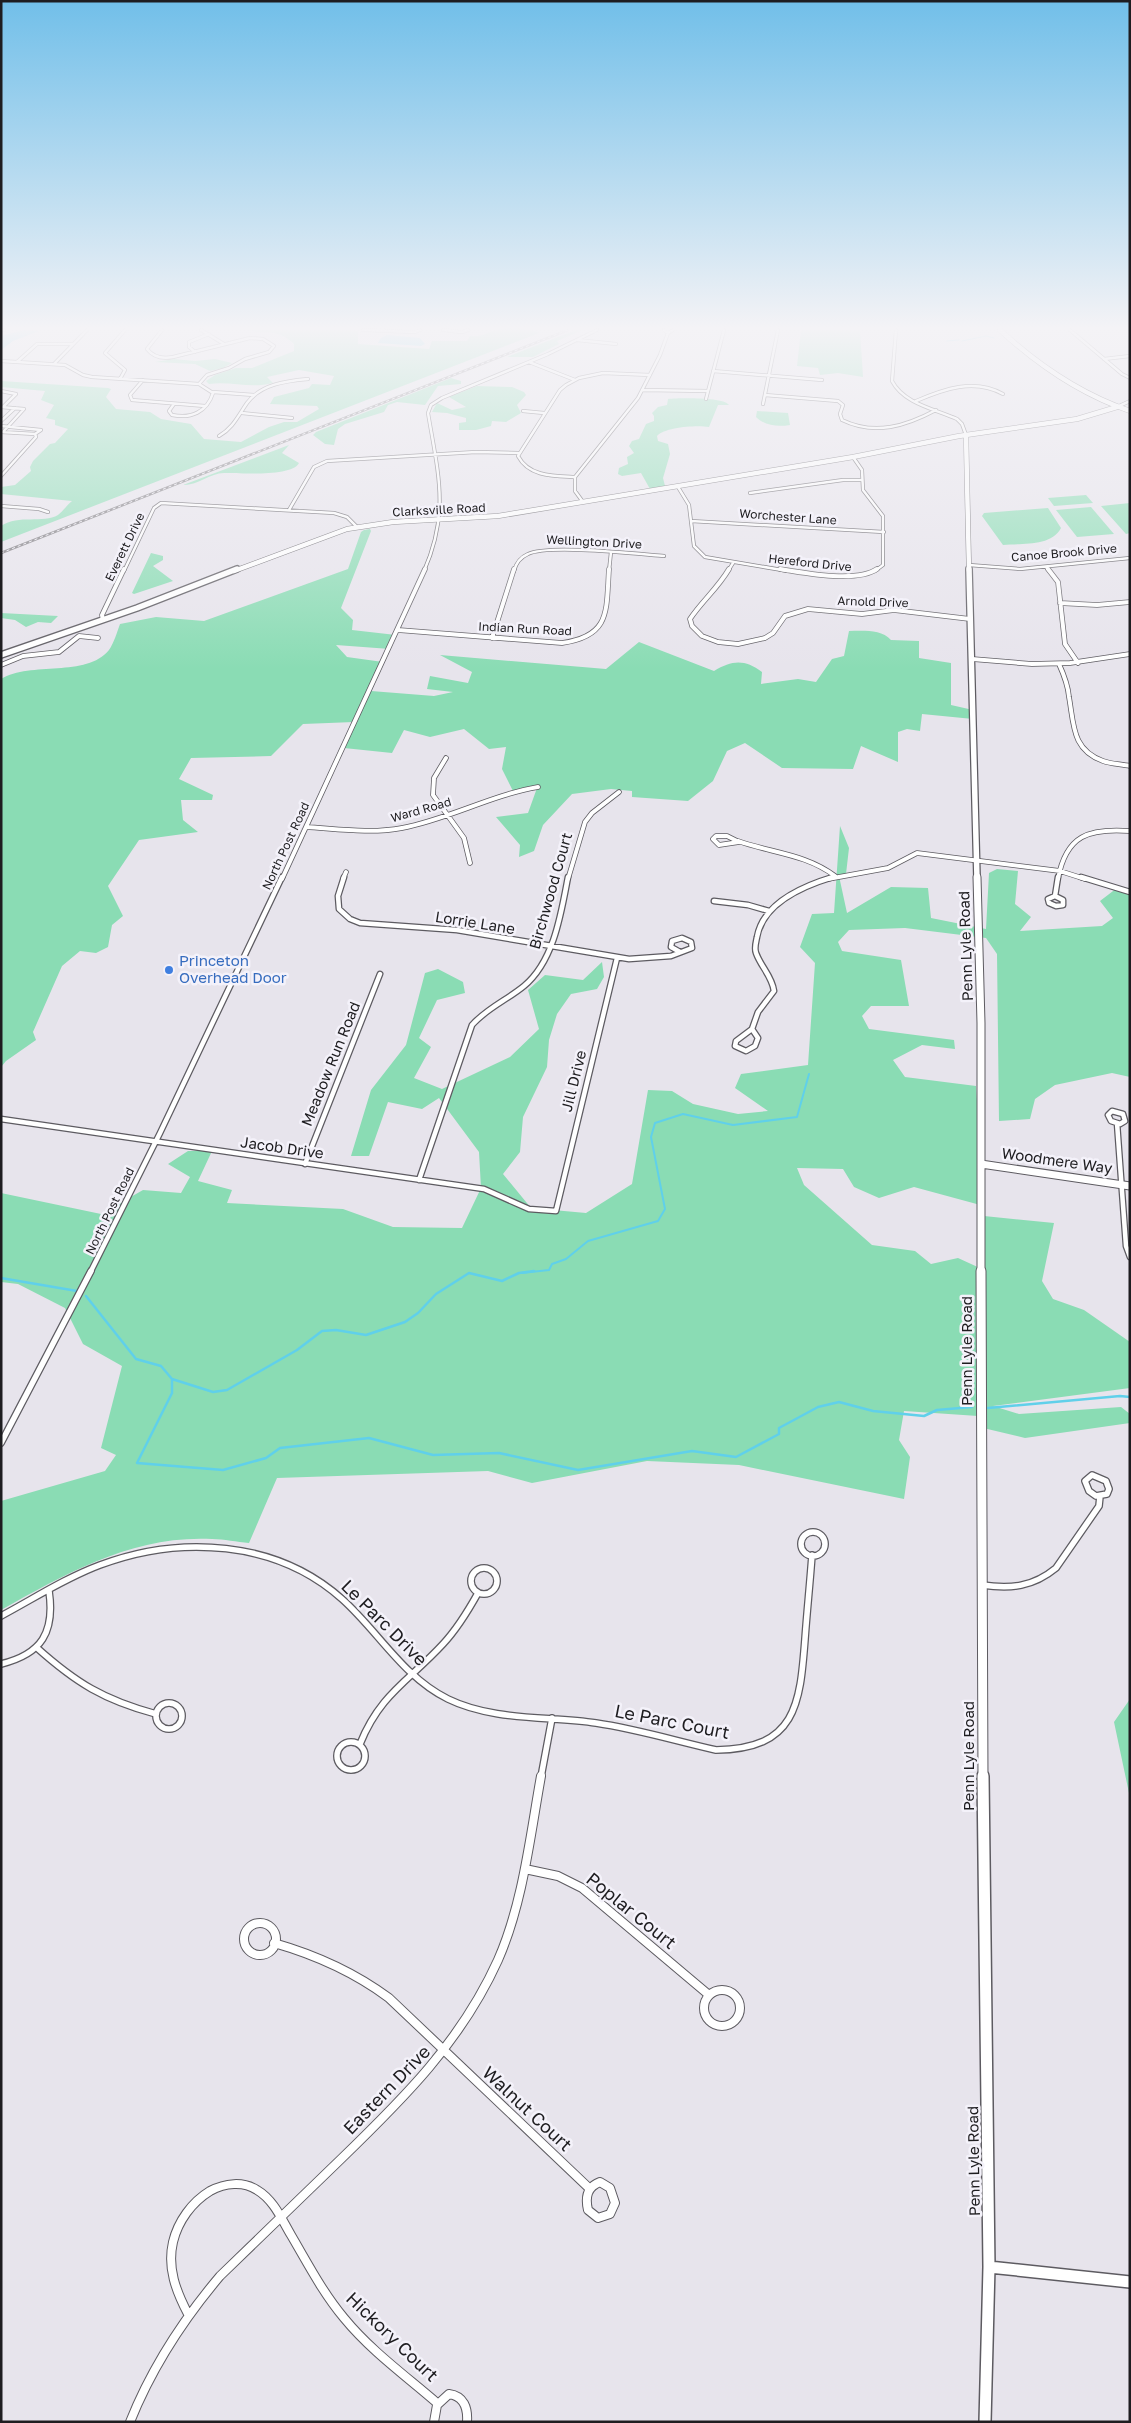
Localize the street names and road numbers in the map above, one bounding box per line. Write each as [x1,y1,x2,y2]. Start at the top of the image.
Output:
street label: Clarksville Road [392,500,486,519]
street label: Worchester Lane [739,506,837,527]
street label: Everett Drive [102,510,148,583]
street label: Wellington Drive [546,532,642,551]
street label: Canoe Brook Drive [1011,540,1117,565]
street label: Hereford Drive [768,551,852,574]
street label: Arnold Drive [837,593,909,610]
street label: Indian Run Road [478,619,572,638]
street label: Ward Road [389,794,453,825]
street label: North Post Road [259,800,312,892]
street label: Birchwood Court [525,830,575,951]
street label: Penn Lyle Road [954,891,976,1001]
street label: Lorrie Lane [434,907,517,937]
street label: Meadow Run Road [297,999,363,1129]
street label: Jill Drive [557,1048,589,1113]
street label: Jacob Drive [239,1132,325,1162]
street label: Woodmere Way [1001,1143,1114,1177]
street label: North Post Road [82,1165,137,1257]
street label: Penn Lyle Road [957,1296,975,1406]
street label: Le Parc Drive [337,1575,432,1670]
street label: Le Parc Court [613,1699,731,1743]
street label: Penn Lyle Road [959,1701,977,1811]
street label: Poplar Court [582,1867,681,1953]
street label: Eastern Drive [338,2040,434,2138]
street label: Walnut Court [478,2061,577,2155]
street label: Penn Lyle Road [963,2106,983,2216]
street label: Hickory Court [342,2287,443,2386]

